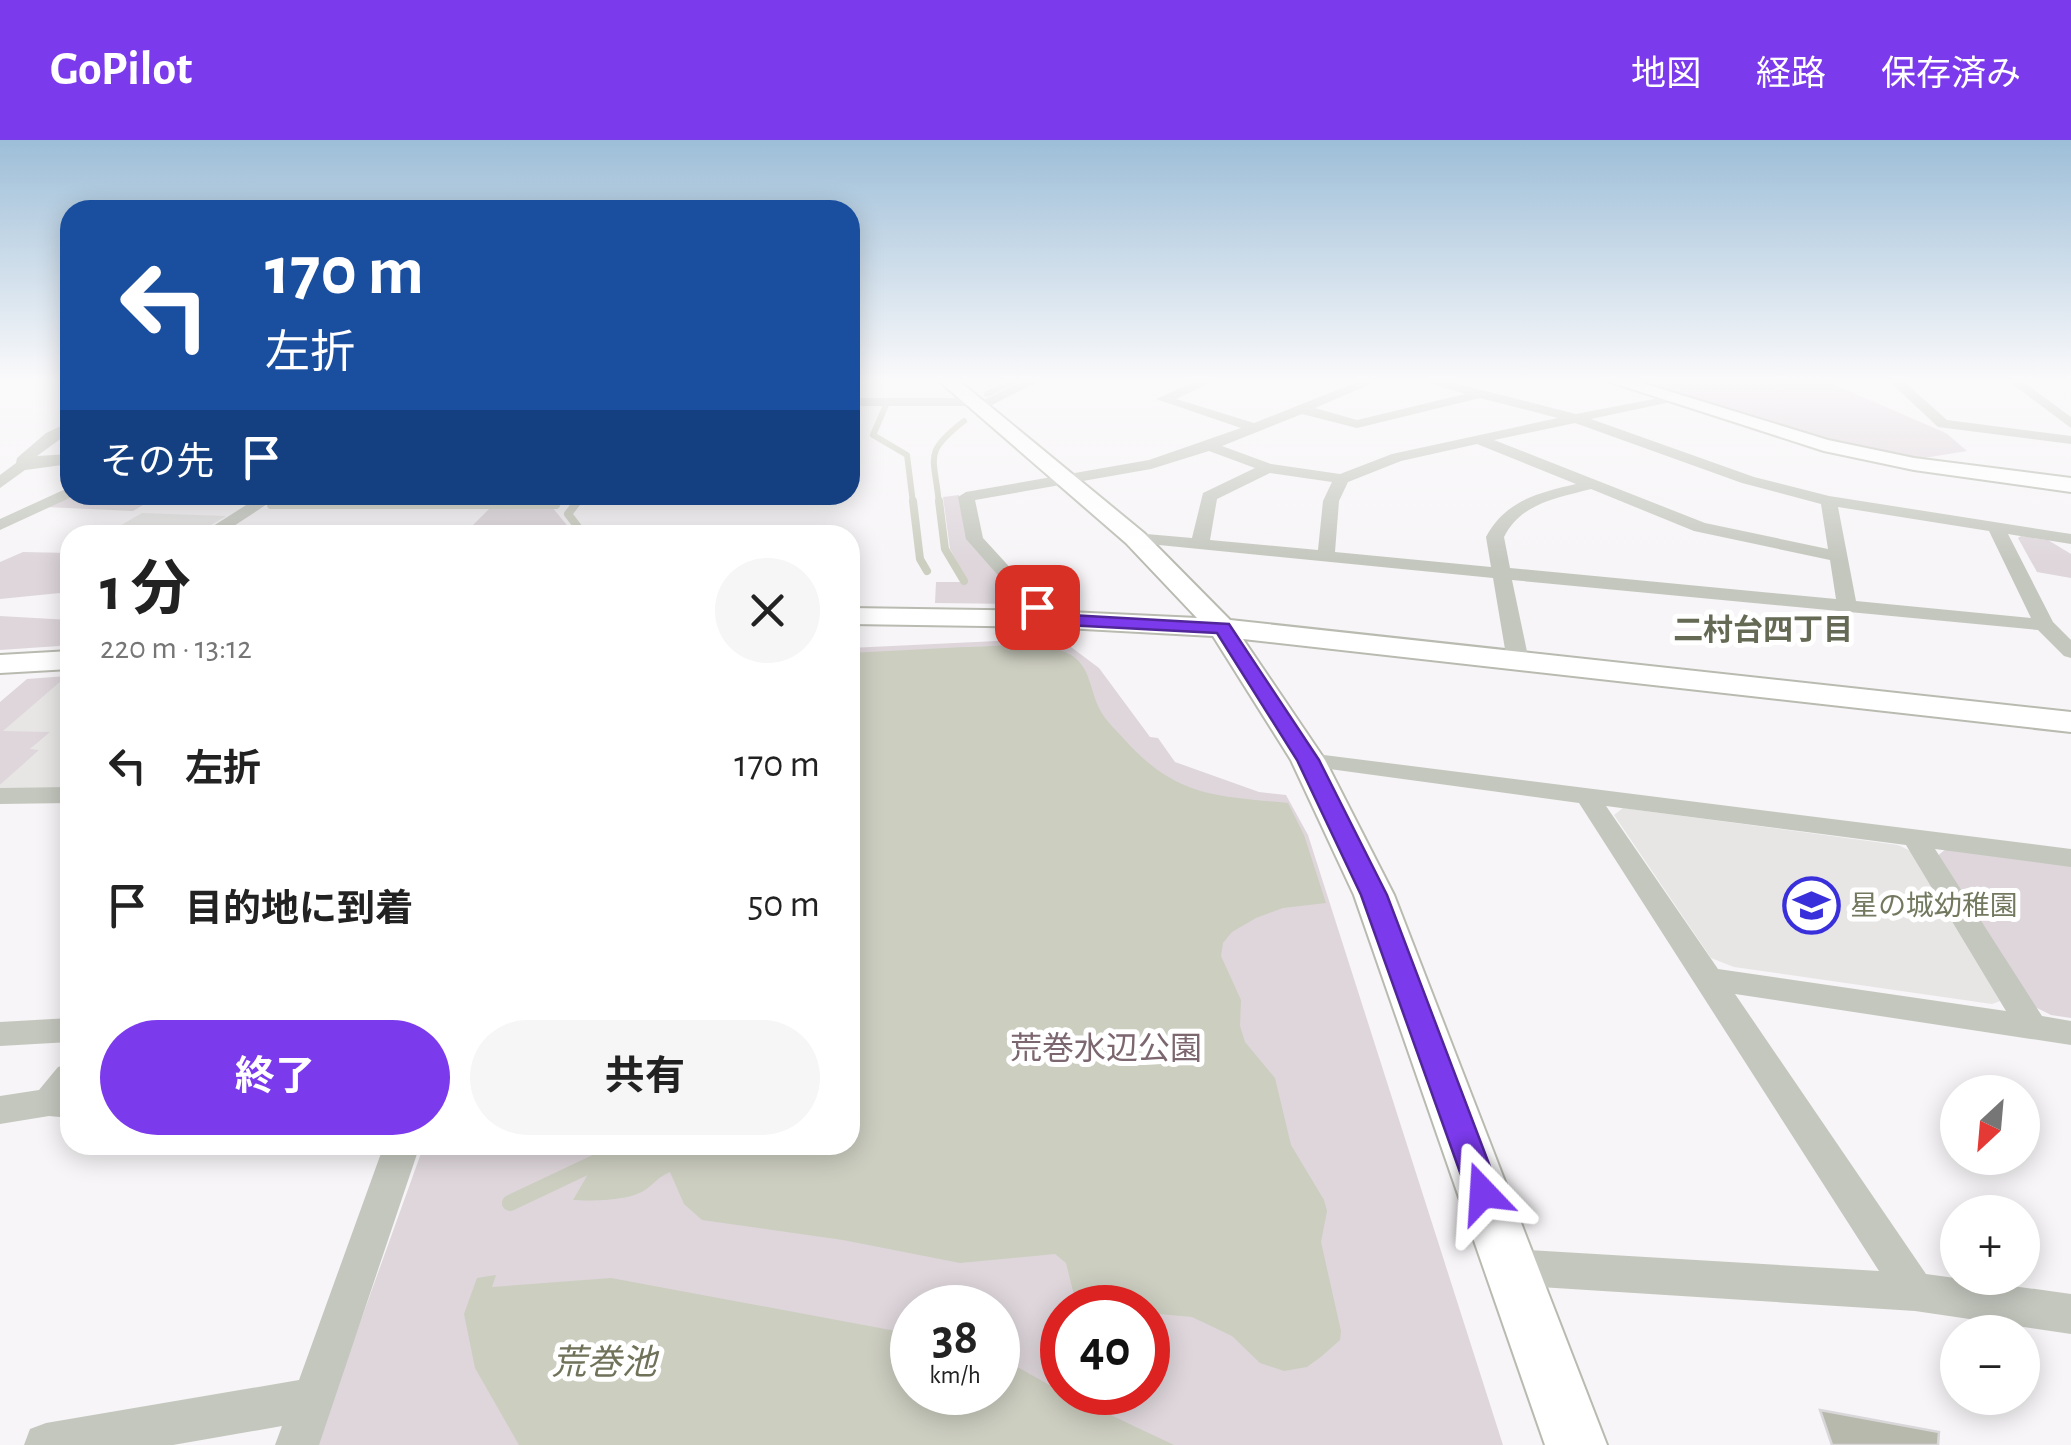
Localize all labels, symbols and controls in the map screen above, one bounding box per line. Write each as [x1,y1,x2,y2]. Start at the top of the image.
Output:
text: GoPilot [50,46,192,94]
text: 地図 [1631,57,1701,92]
text: 経路 [1756,57,1826,92]
text: 保存済み [1881,57,2021,92]
text: 170 m [265,237,424,307]
icon: left [100,240,230,370]
text: 左折 [265,331,355,376]
icon: arrive [234,430,289,485]
text: その先 [100,444,214,482]
button: close [715,558,820,663]
text: 1 分 [100,561,191,621]
pin [995,565,1080,650]
icon: arrive [1010,580,1065,635]
district label: 二村台四丁目 [1673,614,1853,646]
text: 220 m · 13:12 [100,632,252,664]
icon: left [100,738,155,793]
text: 170 m [734,746,820,784]
text: 左折 [185,751,261,789]
school or university icon: 星の城幼稚園 [1781,875,1841,935]
icon: arrive [100,878,155,933]
text: 50 m [747,886,820,924]
text: 目的地に到着 [185,891,413,929]
place label: 星の城幼稚園 [1850,891,2018,921]
button: 終了 [100,1020,450,1135]
button: 共有 [470,1020,820,1135]
park label: 荒巻水辺公園 [1010,1031,1202,1065]
north arrow [1940,1075,2040,1175]
map controls [1940,1075,2040,1415]
position arrow [1431,1141,1535,1245]
button: + [1940,1195,2040,1295]
speed limit sign: 40 [1040,1285,1170,1415]
text: 38 [932,1313,978,1363]
button: − [1940,1315,2040,1415]
water label: 荒巻池 [551,1344,659,1381]
text: km/h [929,1363,981,1388]

